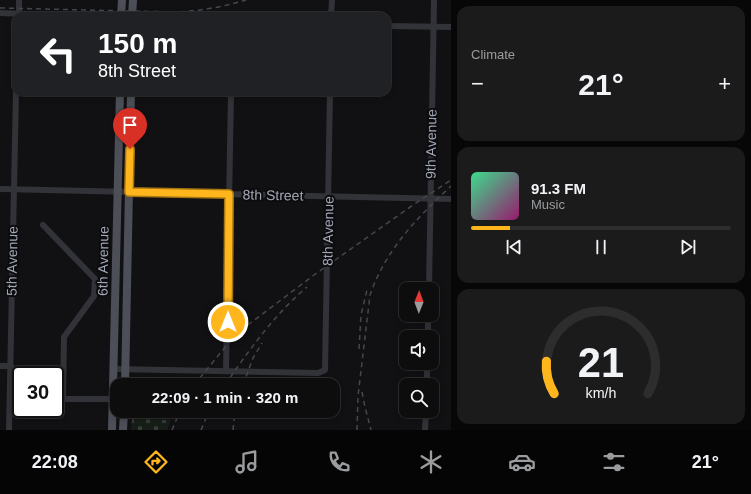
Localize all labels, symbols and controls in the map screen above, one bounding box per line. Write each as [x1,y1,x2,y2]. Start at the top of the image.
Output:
icon: left [32,28,84,80]
text: 150 m [98,28,177,59]
text: Climate [471,47,515,62]
text: 8th Street [98,61,176,81]
text: 21° [578,68,624,101]
text: − [471,71,484,96]
text: + [718,71,731,96]
pin [113,108,147,149]
street label: 9th Avenue [422,109,440,179]
icon: arrive [119,114,141,136]
text: 91.3 FM [531,180,586,197]
street label: 8th Street [243,186,304,204]
street label: 8th Avenue [319,196,337,266]
text: Music [531,197,565,212]
street label: 5th Avenue [3,226,21,296]
street label: 6th Avenue [94,226,112,296]
icon: previous [503,236,525,258]
icon: pause [590,236,612,258]
icon: next [677,236,699,258]
north arrow [399,282,439,322]
map controls [399,282,439,418]
position arrow [207,301,249,343]
button: sound [399,330,439,370]
text: 21 [578,339,624,386]
speed limit sign: 30 [12,366,64,418]
button: search [399,378,439,418]
text: km/h [586,385,617,401]
text: 22:09 · 1 min · 320 m [152,389,298,406]
icon: directions [142,448,170,476]
icon: music [233,448,261,476]
icon: phone [325,448,353,476]
icon: climate [417,448,445,476]
icon: car [508,448,536,476]
icon: filters [600,448,628,476]
text: 22:08 [32,452,78,472]
text: 21° [692,452,719,472]

